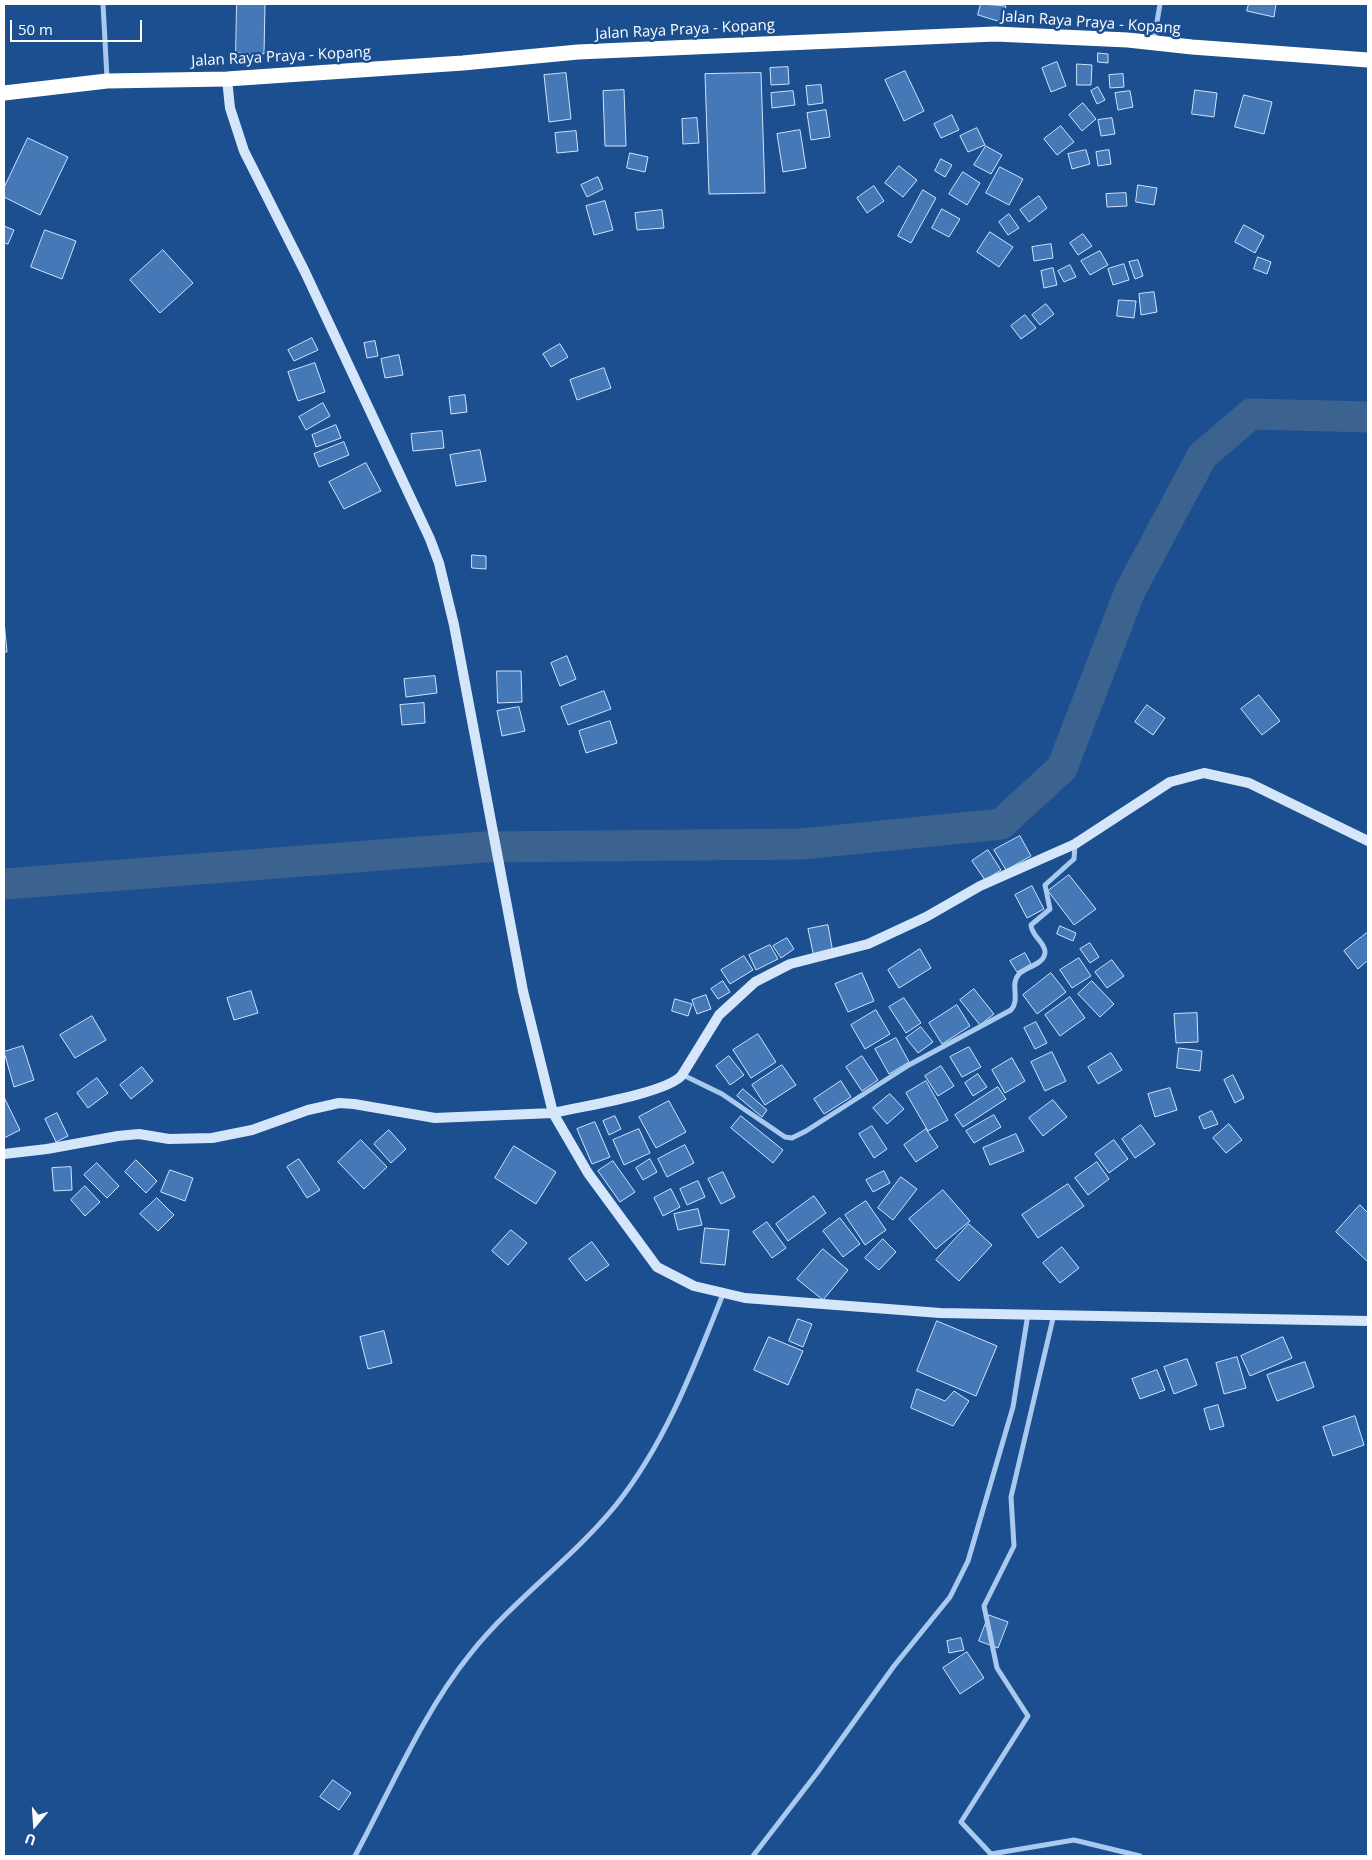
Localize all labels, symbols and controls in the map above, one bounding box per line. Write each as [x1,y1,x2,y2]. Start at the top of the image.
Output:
street label: Jalan Raya Praya - Kopang [1001,8,1181,38]
scale bar [12,10,145,42]
street label: Jalan Raya Praya - Kopang [595,16,775,44]
text: 50 m [18,19,53,39]
street label: Jalan Raya Praya - Kopang [191,43,371,71]
north arrow [10,1800,60,1850]
text: U [22,1829,38,1850]

